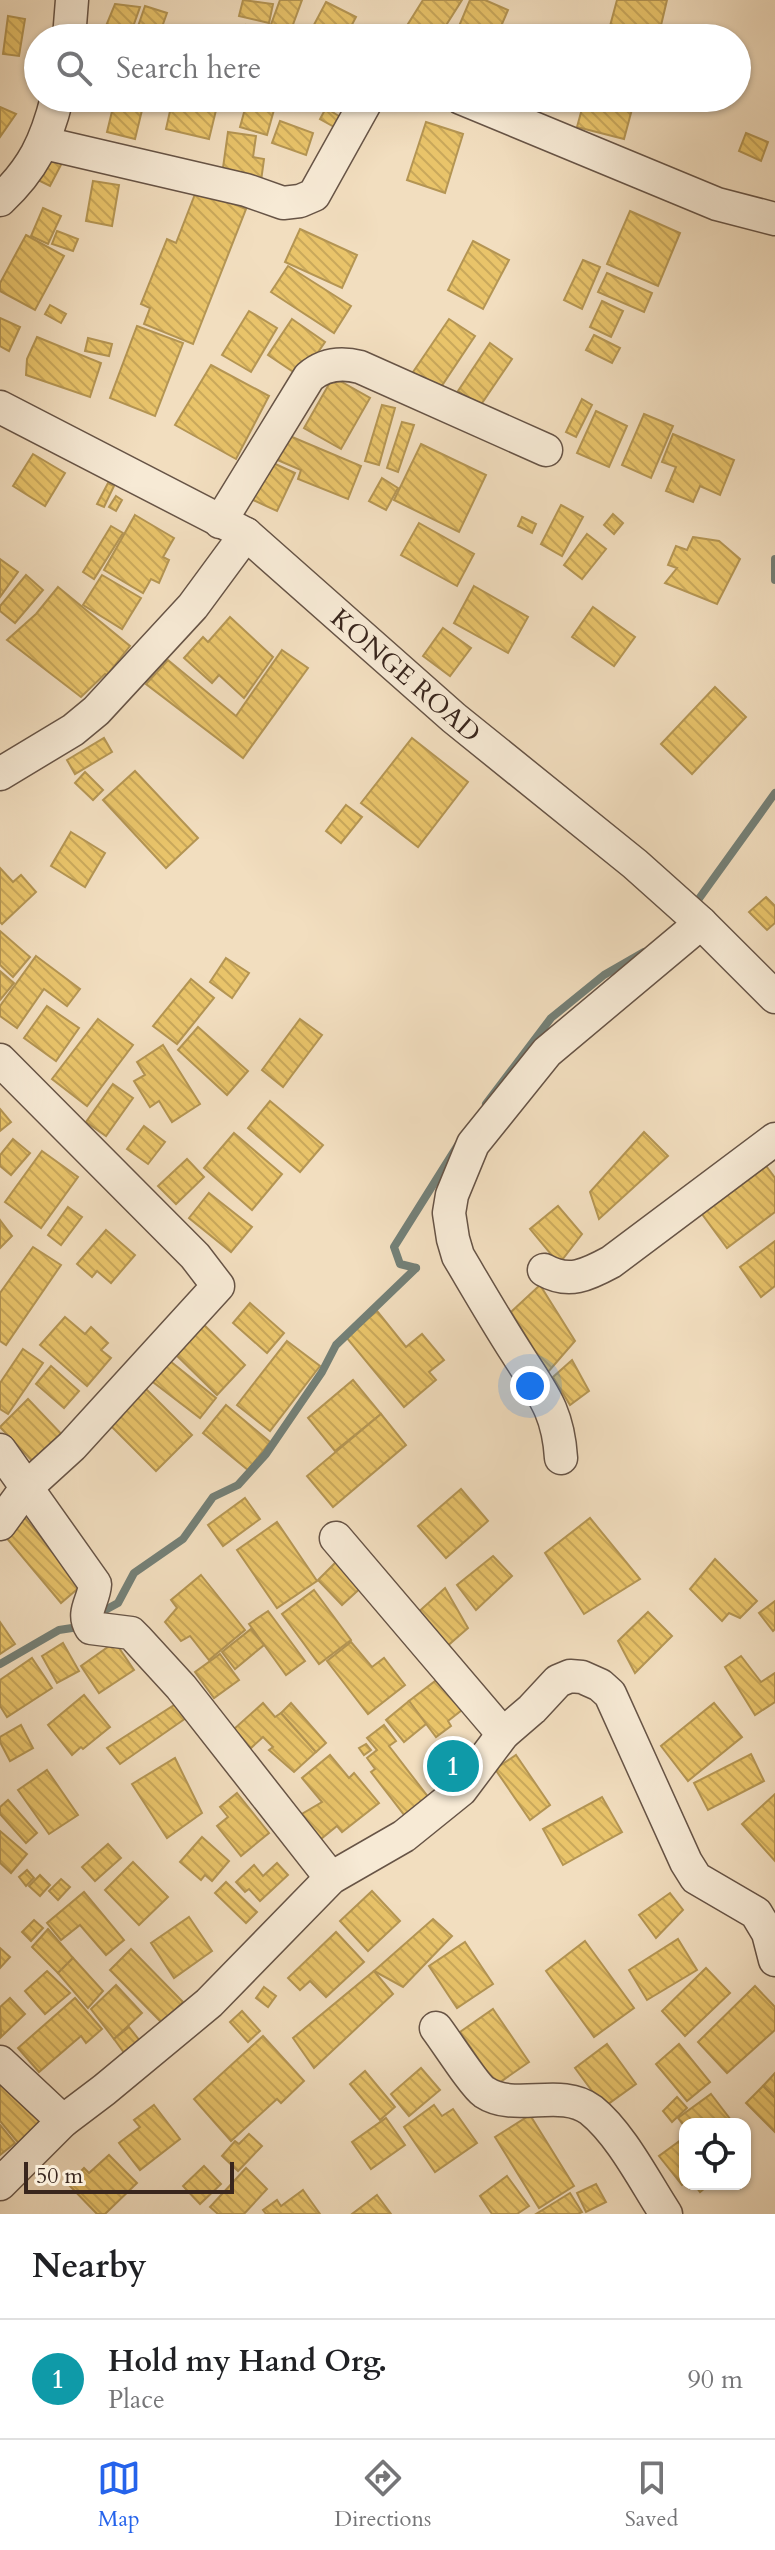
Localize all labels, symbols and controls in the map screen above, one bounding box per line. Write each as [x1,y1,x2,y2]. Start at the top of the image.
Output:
search box [24,24,751,112]
icon: search [52,46,96,90]
text: Search here [116,48,261,89]
street label: KONGE ROAD [323,601,488,750]
your location [510,1366,550,1406]
pin: 1 [427,1736,479,1796]
map controls [679,2118,751,2190]
button: locate [679,2118,751,2190]
scale bar [24,2158,234,2194]
text: 50 m [36,2161,83,2191]
text: Nearby [32,2243,147,2289]
text: Hold my Hand Org. [108,2341,387,2382]
text: 1 [51,2362,65,2397]
text: 90 m [687,2362,743,2397]
text: Place [108,2382,165,2417]
tab: Map [97,2456,141,2534]
tab: Directions [334,2456,431,2534]
tab: Saved [625,2456,678,2534]

